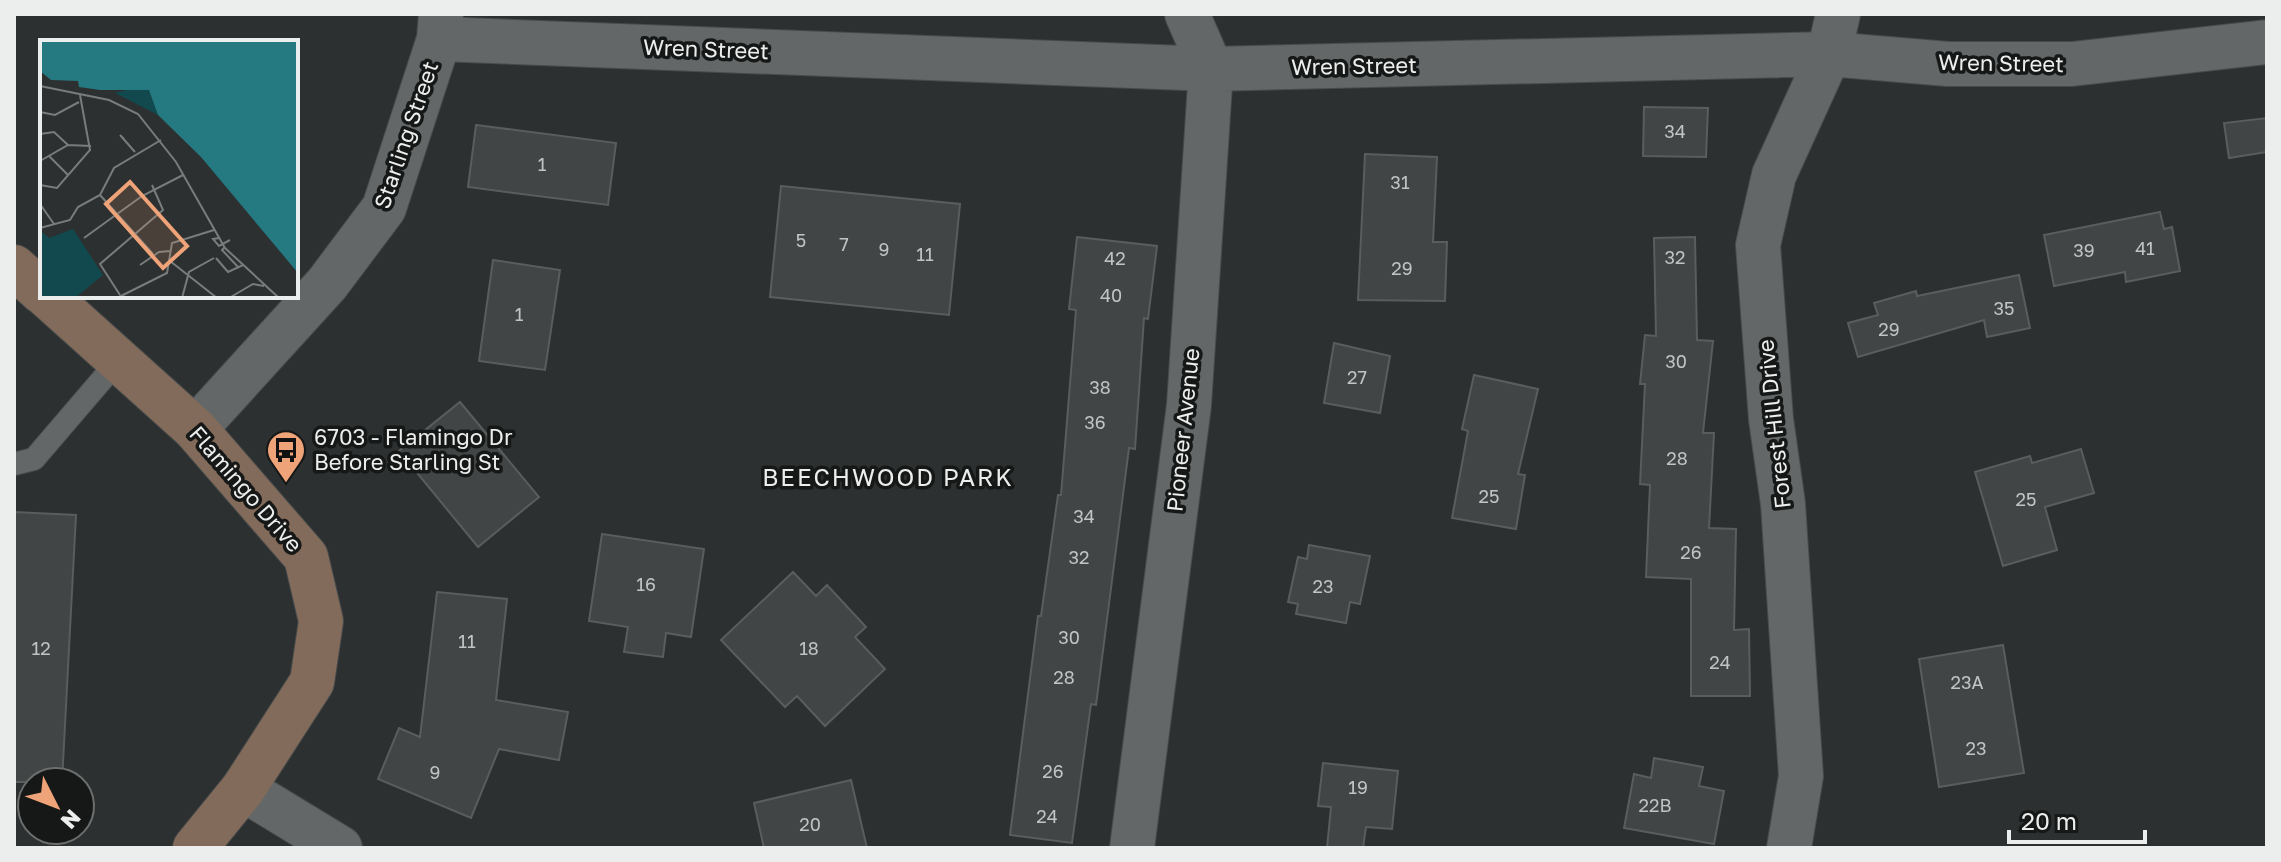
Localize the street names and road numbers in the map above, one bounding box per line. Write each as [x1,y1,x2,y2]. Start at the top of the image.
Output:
street label: Wren Street [643,33,769,64]
street label: Wren Street [1938,48,2064,77]
street label: Wren Street [1291,51,1417,80]
street label: Starling Street [368,58,443,212]
street label: Forest Hill Drive [1751,338,1796,510]
street label: Pioneer Avenue [1160,347,1205,513]
street label: Flamingo Drive [184,420,308,557]

